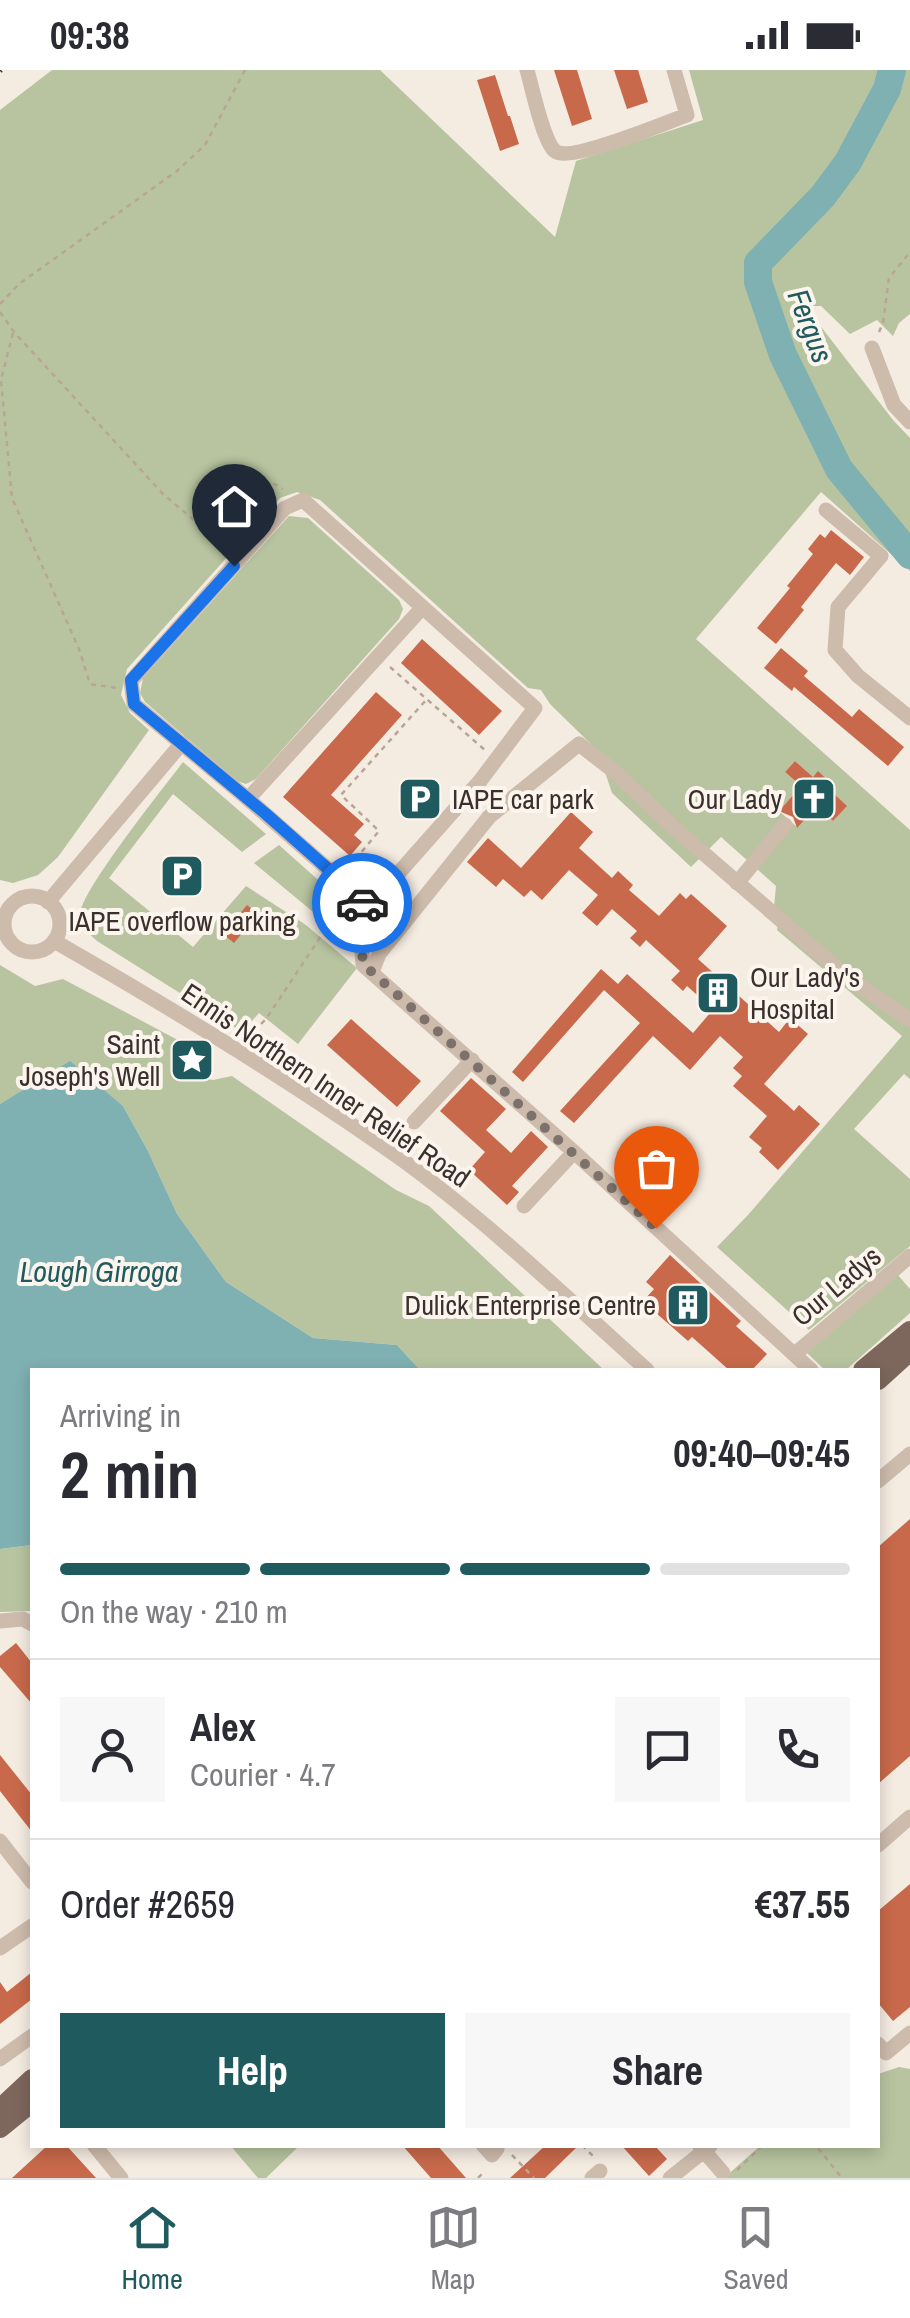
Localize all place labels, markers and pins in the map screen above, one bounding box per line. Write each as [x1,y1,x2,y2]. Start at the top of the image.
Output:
pin [192,464,277,567]
parking icon: IAPE car park [397,776,443,822]
church icon: Our Lady [791,776,837,822]
place label: IAPE car park [452,780,594,818]
place label: Our Lady [688,780,783,818]
parking icon: IAPE overflow parking [159,853,205,899]
place label: IAPE overflow parking [68,902,296,940]
place label: Our Lady's Hospital [750,958,860,1028]
building icon: Our Lady's Hospital [695,970,741,1016]
place label: Saint Joseph's Well [19,1025,160,1095]
place icon: Saint Joseph's Well [169,1037,215,1083]
pin [614,1126,699,1229]
building icon: Dulick Enterprise Centre [665,1282,711,1328]
place label: Dulick Enterprise Centre [405,1286,656,1324]

